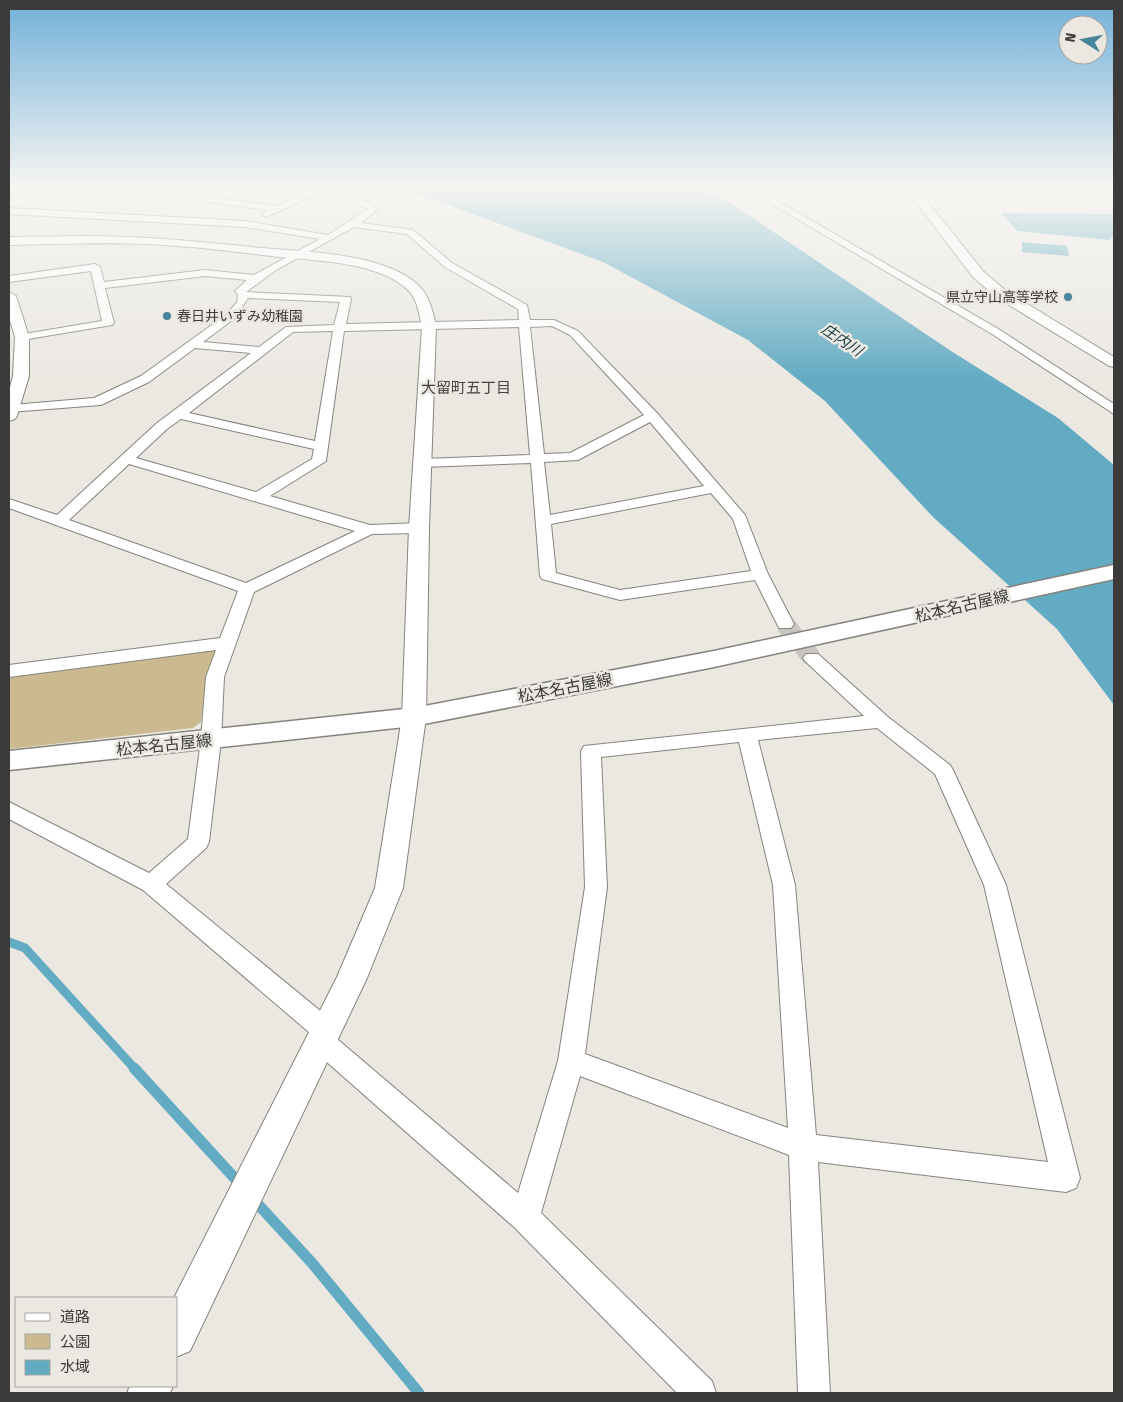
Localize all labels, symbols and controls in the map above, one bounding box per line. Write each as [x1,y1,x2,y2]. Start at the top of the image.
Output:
north arrow [1058,15,1108,65]
text: N [1061,31,1080,44]
place label: 県立守山高等学校 [946,289,1058,306]
marker: 県立守山高等学校 [1062,291,1074,303]
place label: 春日井いずみ幼稚園 [177,308,303,325]
marker: 春日井いずみ幼稚園 [161,310,173,322]
water label: 庄内川 [818,320,867,361]
district label: 大留町五丁目 [421,379,511,397]
street label: 松本名古屋線 [913,586,1011,626]
street label: 松本名古屋線 [516,670,614,706]
street label: 松本名古屋線 [115,731,213,759]
legend [15,1297,178,1387]
text: 道路 [60,1308,90,1326]
text: 公園 [60,1333,90,1351]
text: 水域 [60,1358,90,1376]

